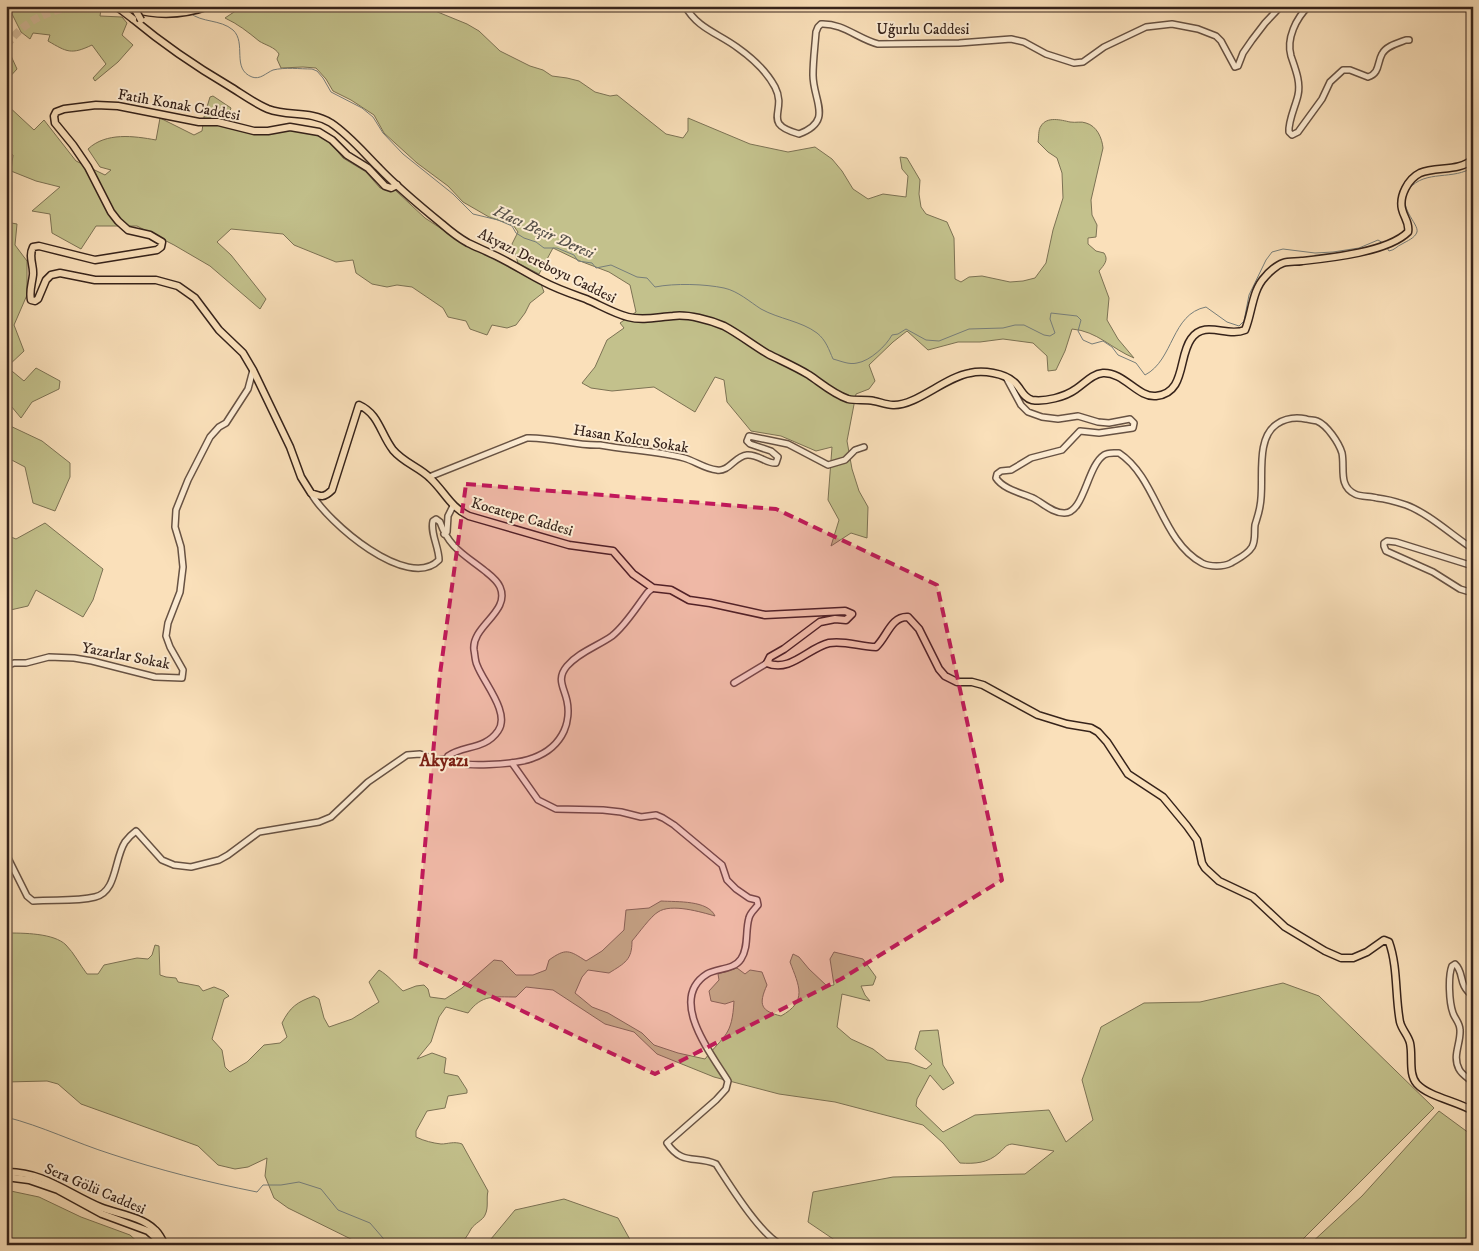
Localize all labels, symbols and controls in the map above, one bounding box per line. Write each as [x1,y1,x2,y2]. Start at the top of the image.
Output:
street label: Uğurlu Caddesi [877,20,970,39]
street label: Fatih Konak Caddesi [116,85,242,125]
water label: Hacı Beşir Deresi [490,200,598,263]
street label: Akyazı Dereboyu Caddesi [475,224,619,308]
street label: Hasan Kolcu Sokak [572,420,691,458]
street label: Kocatepe Caddesi [469,493,575,541]
street label: Yazarlar Sokak [80,638,172,674]
district label: Akyazı [418,750,469,772]
street label: Sera Gölü Caddesi [41,1159,149,1219]

